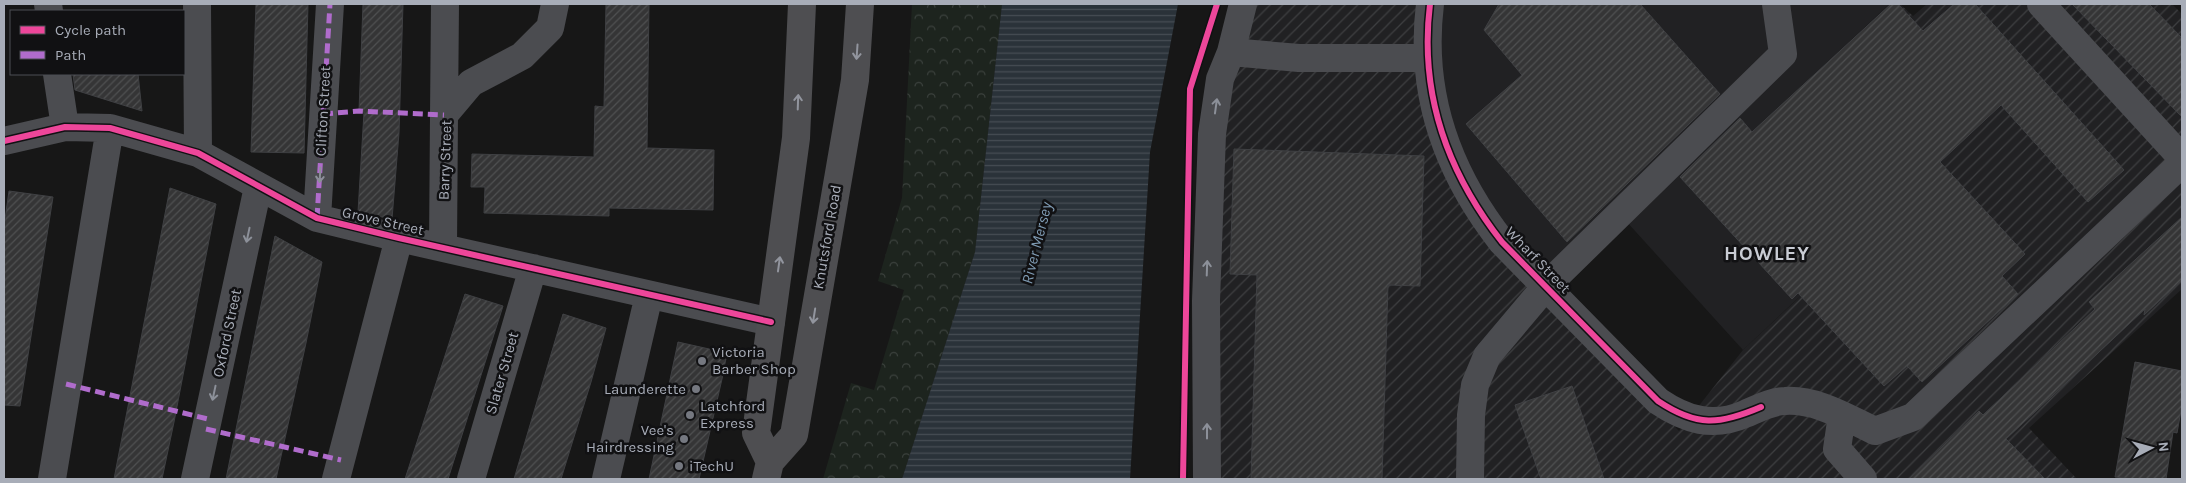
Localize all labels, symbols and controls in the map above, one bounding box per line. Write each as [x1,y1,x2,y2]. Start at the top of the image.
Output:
legend [10,10,185,75]
text: Cycle path [55,21,126,39]
one-way arrow [852,44,861,60]
text: Path [55,46,86,64]
street label: Clifton Street [312,65,334,157]
one-way arrow [793,95,802,111]
one-way arrow [1211,98,1221,114]
street label: Barry Street [435,119,455,200]
one-way arrow [315,166,324,182]
street label: Knutsford Road [809,183,845,291]
water label: River Mersey [1017,199,1056,286]
street label: Grove Street [340,203,426,239]
street label: Wharf Street [1502,223,1575,297]
one-way arrow [243,226,252,242]
district label: HOWLEY [1724,242,1810,265]
one-way arrow [774,256,784,272]
one-way arrow [1203,260,1212,276]
street label: Oxford Street [209,287,245,379]
one-way arrow [808,308,818,324]
street label: Slater Street [482,329,522,416]
place label: Victoria Barber Shop [712,343,796,378]
marker: Victoria Barber Shop [696,355,708,367]
place label: Launderette [604,380,686,398]
marker: Launderette [690,383,702,395]
one-way arrow [209,385,218,401]
place label: Latchford Express [700,397,765,432]
marker: Latchford Express [684,409,696,421]
place label: Vee's Hairdressing [586,421,675,456]
one-way arrow [1202,423,1212,439]
north arrow [2126,423,2176,473]
marker: Vee's Hairdressing [678,433,690,445]
text: N [2154,441,2172,453]
place label: iTechU [689,457,734,475]
marker: iTechU [673,460,685,472]

